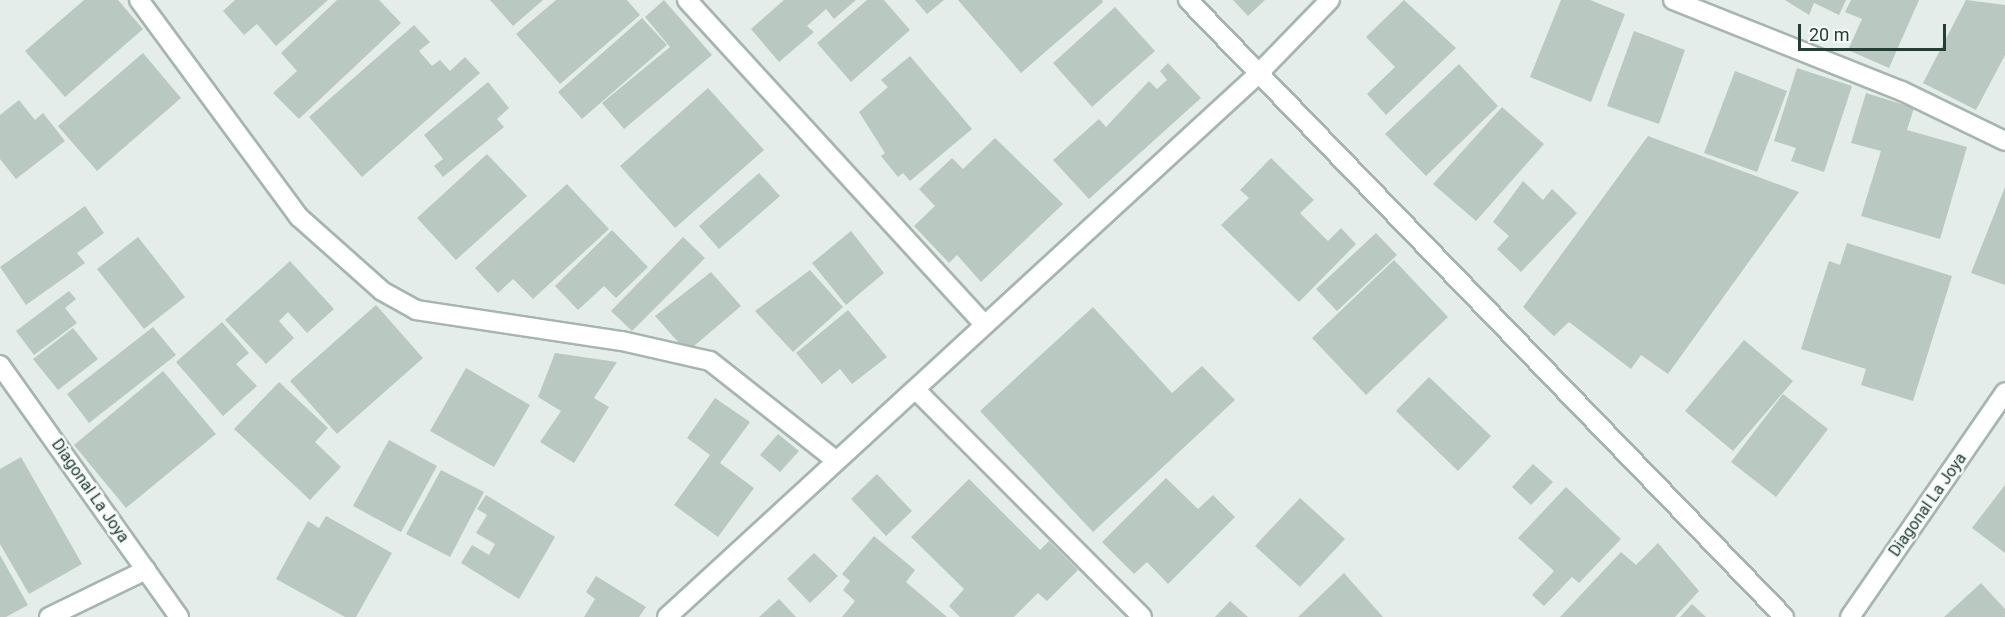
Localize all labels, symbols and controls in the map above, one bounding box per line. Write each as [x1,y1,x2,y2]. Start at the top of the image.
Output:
scale bar [1801,12,1950,50]
text: 20 m [1809,24,1849,45]
street label: Diagonal La Joya [47,436,133,546]
street label: Diagonal La Joya [1885,450,1971,560]

